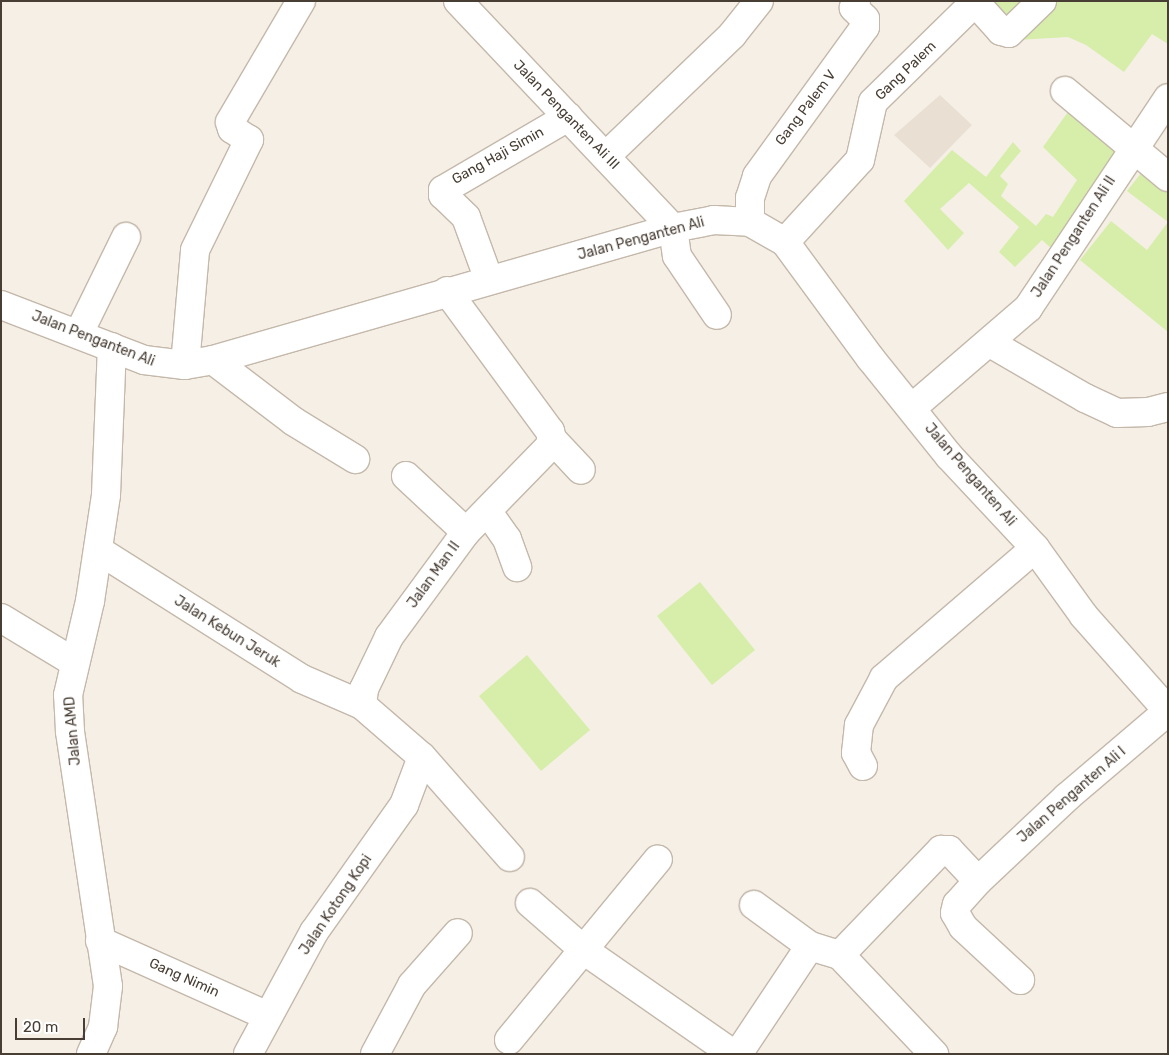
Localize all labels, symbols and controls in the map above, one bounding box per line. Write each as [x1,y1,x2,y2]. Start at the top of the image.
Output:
street label: Gang Palem [872,38,940,104]
street label: Jalan Penganten Ali III [509,57,623,173]
street label: Gang Palem V [772,67,840,149]
street label: Gang Haji Simin [449,124,547,188]
street label: Jalan Penganten Ali II [1028,173,1120,301]
street label: Jalan Penganten Ali [576,214,706,264]
street label: Jalan Penganten Ali [29,308,157,370]
street label: Jalan Penganten Ali [921,420,1019,530]
street label: Jalan Man II [404,539,464,611]
street label: Jalan Kebun Jeruk [171,593,283,671]
street label: Jalan AMD [62,696,84,766]
street label: Jalan Penganten Ali I [1014,743,1130,847]
street label: Jalan Kotong Kopi [296,852,376,958]
street label: Gang Nimin [146,955,222,1001]
scale bar [18,1008,88,1040]
text: 20 m [23,1018,58,1036]

